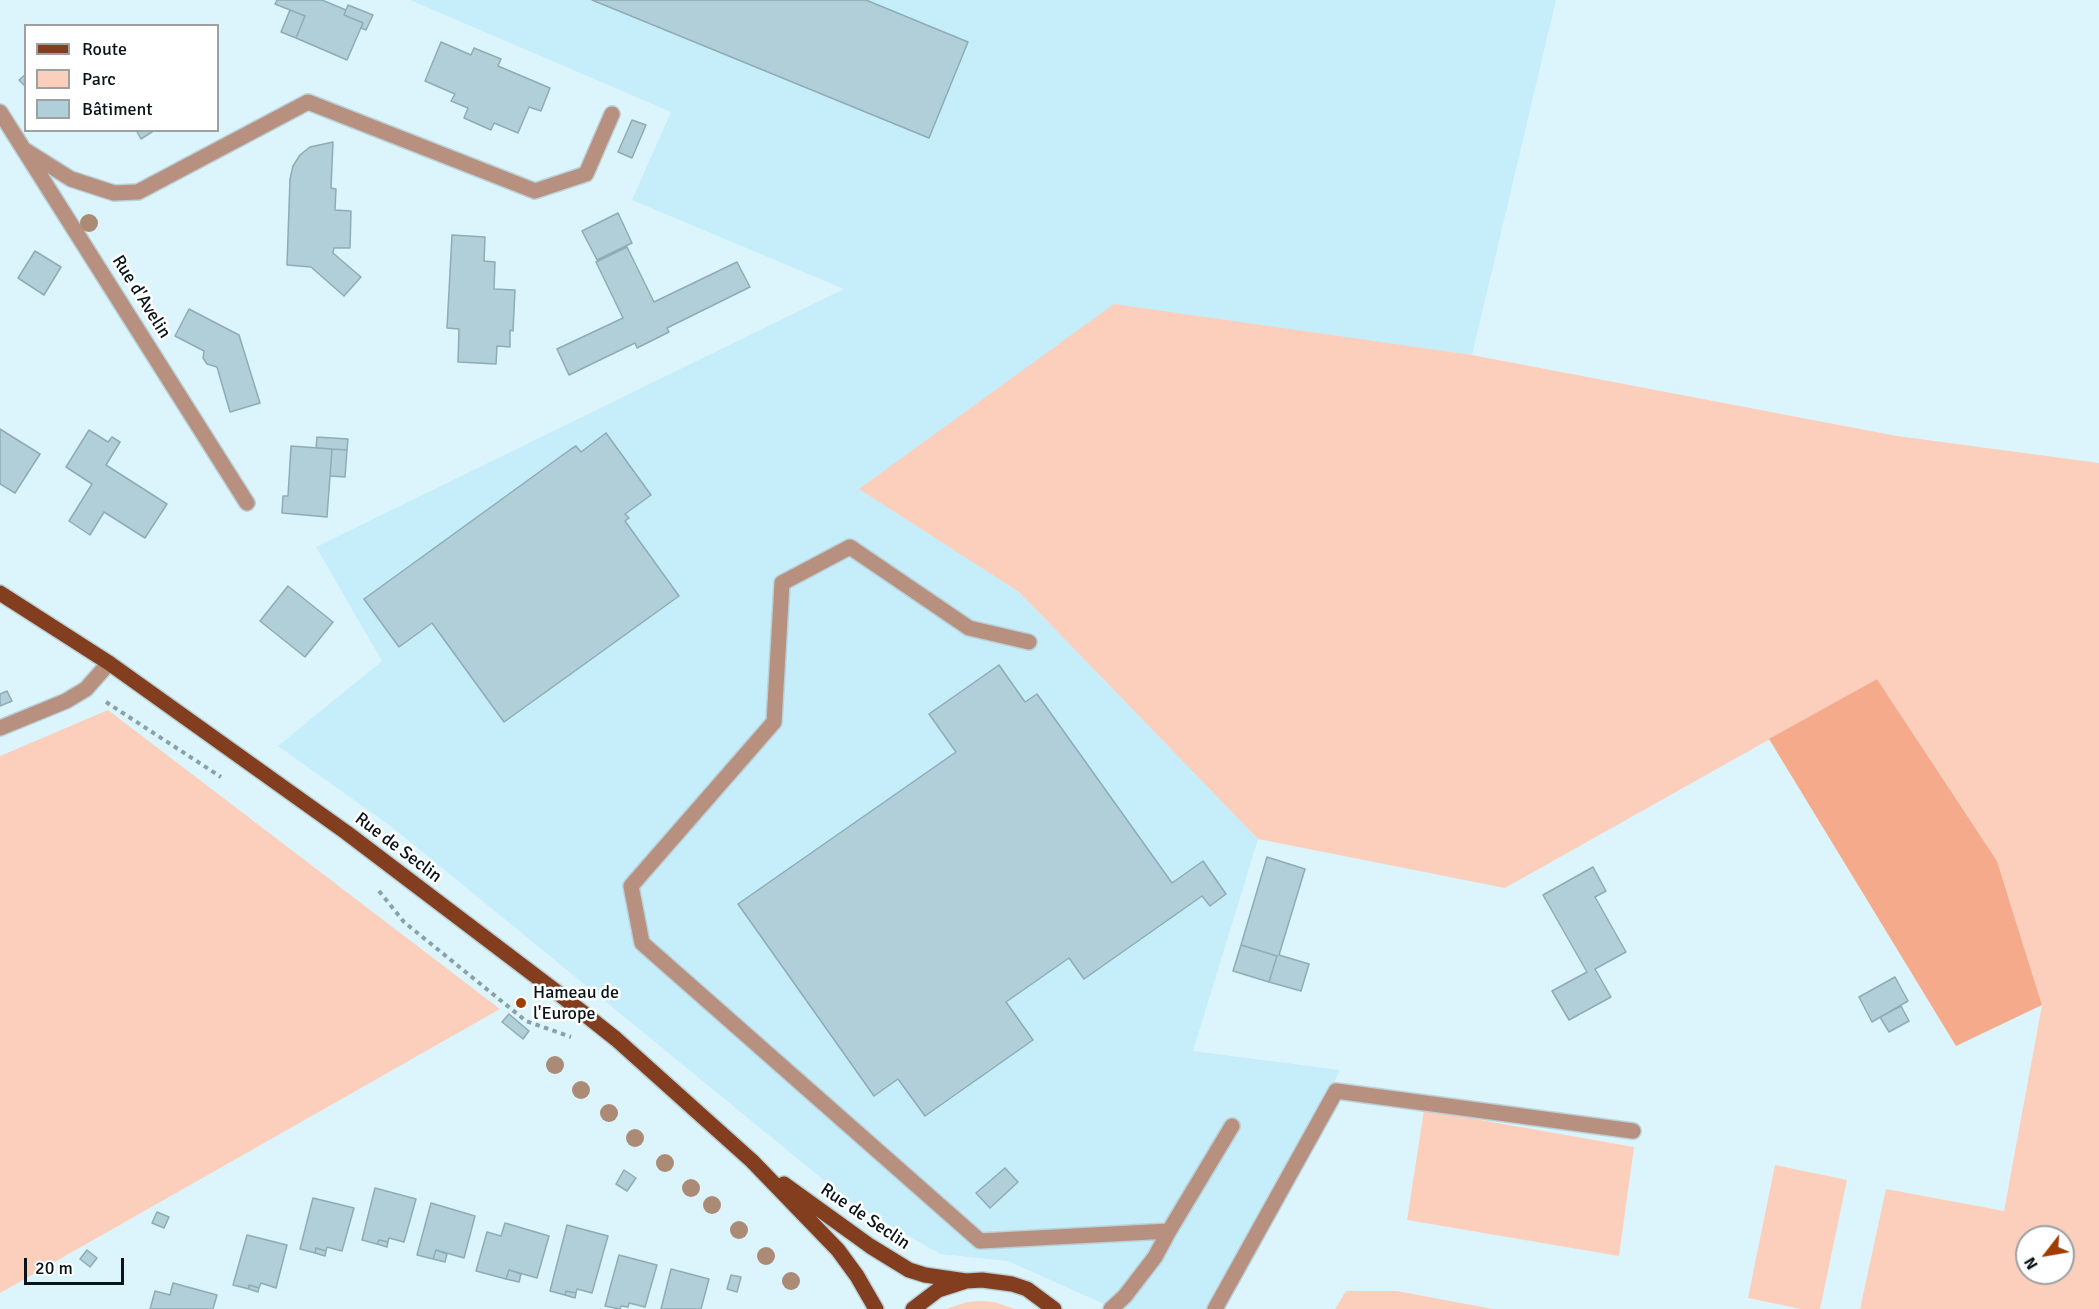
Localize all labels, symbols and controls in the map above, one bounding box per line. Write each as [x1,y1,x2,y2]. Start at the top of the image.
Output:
legend [24,24,219,132]
text: Route [82,38,127,60]
text: Parc [82,68,116,90]
text: Bâtiment [82,98,153,120]
street label: Rue d'Avelin [107,251,175,343]
street label: Rue de Seclin [350,808,446,888]
place label: Hameau de l'Europe [533,982,619,1024]
marker: Hameau de l'Europe [514,996,528,1010]
street label: Rue de Seclin [816,1179,914,1255]
north arrow [2015,1225,2075,1285]
scale bar [27,1246,128,1284]
text: N [2020,1253,2043,1273]
text: 20 m [35,1257,73,1279]

